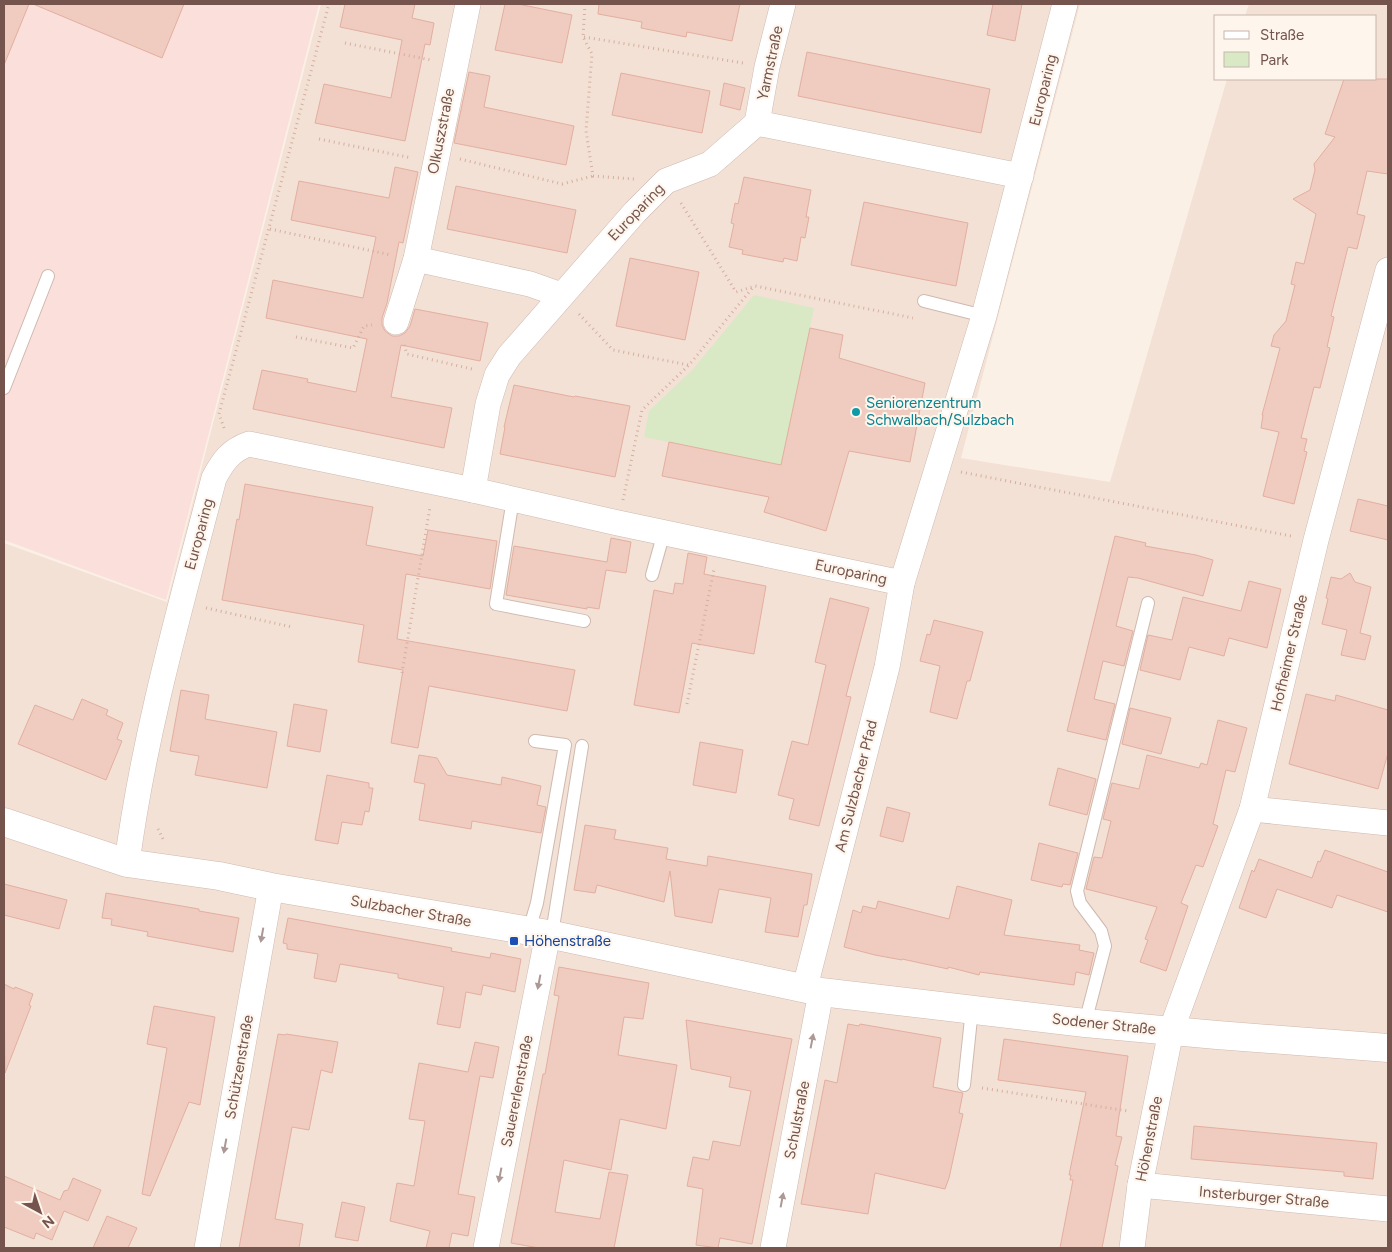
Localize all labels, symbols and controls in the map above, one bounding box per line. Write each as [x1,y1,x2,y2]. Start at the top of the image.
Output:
legend [1214,15,1377,80]
street label: Yarmstraße [753,24,787,102]
text: Straße [1260,26,1304,44]
text: Park [1260,51,1289,69]
street label: Europaring [1025,52,1061,128]
street label: Olkuszstraße [424,87,458,175]
street label: Europaring [604,179,668,245]
place label: Seniorenzentrum Schwalbach/Sulzbach [866,394,1014,429]
marker: Seniorenzentrum Schwalbach/Sulzbach [850,406,862,418]
street label: Europaring [181,496,217,572]
street label: Europaring [813,556,889,588]
street label: Hofheimer Straße [1267,593,1311,713]
street label: Am Sulzbacher Pfad [831,718,881,854]
street label: Sulzbacher Straße [349,892,473,930]
one-way arrow [258,927,266,943]
place label: Höhenstraße [524,932,611,950]
marker: Höhenstraße [508,935,520,947]
one-way arrow [535,974,543,989]
street label: Sodener Straße [1051,1010,1157,1038]
street label: Schützenstraße [221,1013,257,1121]
street label: Sauererlenstraße [497,1033,537,1149]
one-way arrow [808,1033,816,1048]
street label: Schulstraße [781,1079,813,1161]
street label: Höhenstraße [1132,1095,1166,1183]
one-way arrow [221,1139,229,1155]
one-way arrow [496,1168,504,1184]
street label: Insterburger Straße [1198,1182,1330,1212]
north arrow [15,1187,65,1237]
one-way arrow [778,1192,786,1208]
text: N [38,1212,58,1232]

